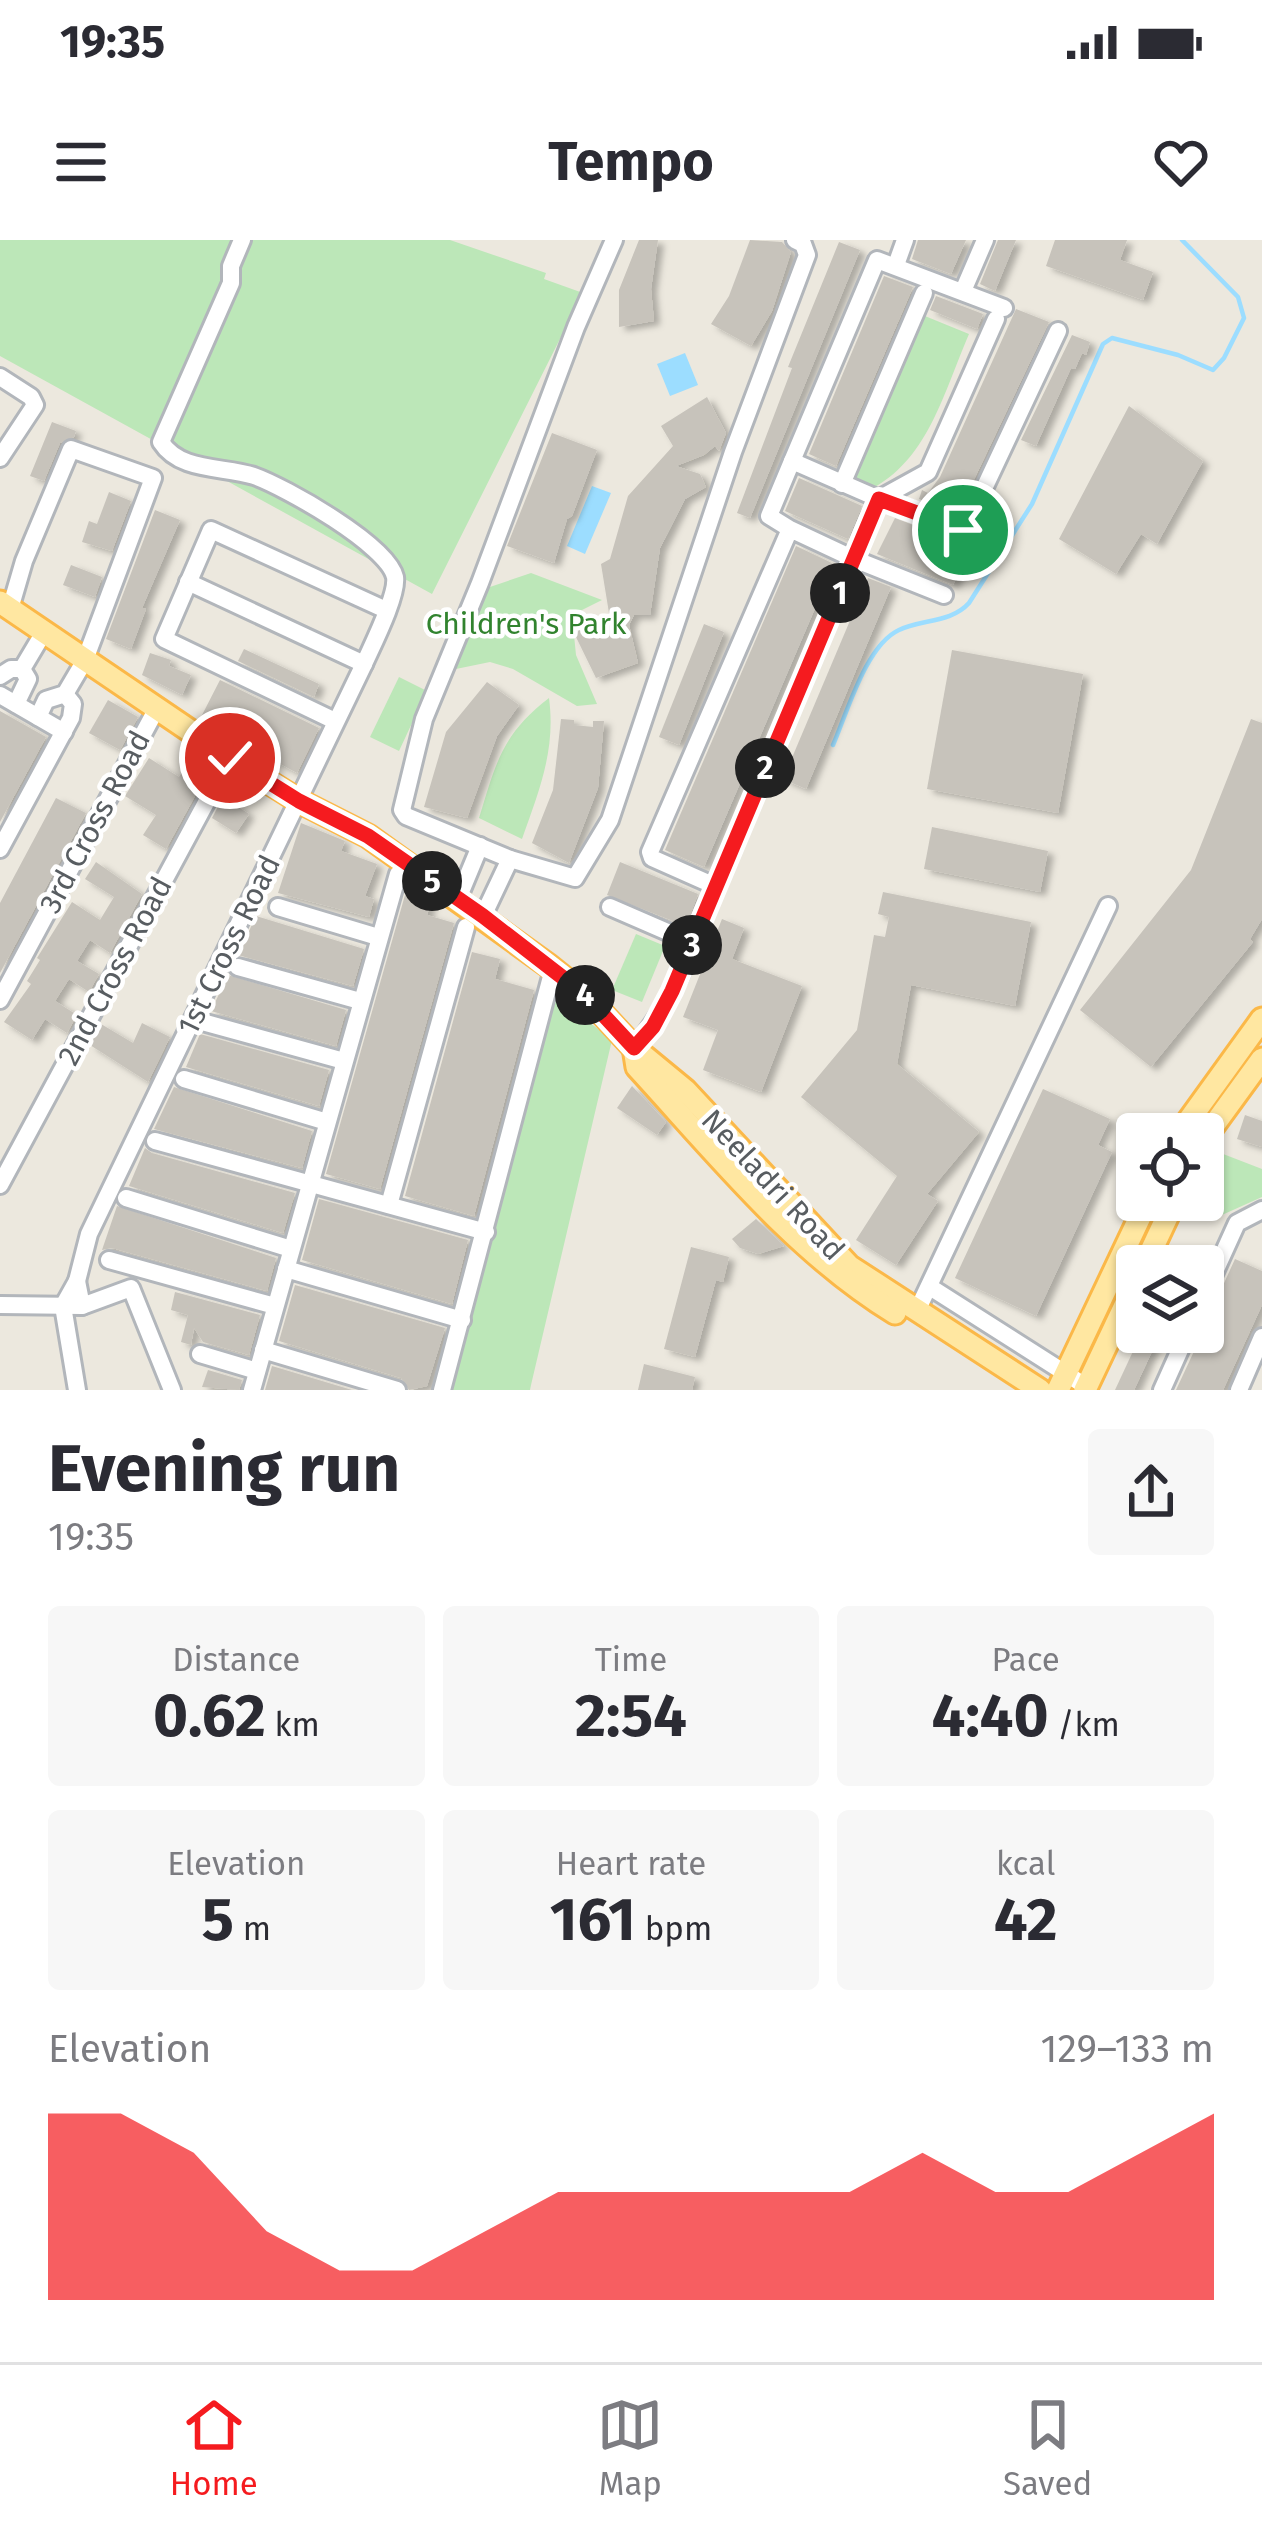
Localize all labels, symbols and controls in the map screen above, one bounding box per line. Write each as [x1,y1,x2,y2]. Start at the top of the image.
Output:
text: 19:35 [60,15,165,69]
icon: menu [48,129,114,195]
icon: heart [1148,129,1214,195]
text: Tempo [548,130,714,194]
pin [912,479,1014,581]
icon: arrive [930,497,996,563]
pin: 1 [810,563,870,623]
text: 1 [832,573,848,613]
park label: Children's Park [426,606,627,642]
pin [179,707,281,809]
street label: 3rd Cross Road [32,725,158,919]
icon: check [197,725,263,791]
pin: 2 [735,738,795,798]
text: 2 [756,748,774,788]
street label: 1st Cross Road [170,849,288,1041]
pin: 5 [402,851,462,911]
text: 5 [423,861,441,901]
street label: 2nd Cross Road [50,871,180,1071]
pin: 3 [662,915,722,975]
text: 3 [683,925,701,965]
pin: 4 [555,965,615,1025]
text: 4 [576,975,594,1015]
street label: Neeladri Road [694,1102,852,1268]
map controls [1116,1113,1224,1353]
button: locate [1116,1113,1224,1221]
button: layers [1116,1245,1224,1353]
text: Evening run [48,1429,400,1508]
button: share [1088,1429,1214,1555]
text: 19:35 [48,1514,134,1560]
text: Distance [172,1640,300,1680]
text: Time [595,1640,667,1680]
text: Pace [991,1640,1060,1680]
text: 0.62 [153,1680,266,1752]
text: 2:54 [575,1680,687,1752]
text: 4:40 [932,1680,1049,1752]
text: km [266,1705,320,1745]
text: /km [1049,1705,1120,1745]
text: Elevation [167,1844,305,1884]
text: Heart rate [556,1844,706,1884]
text: kcal [996,1844,1055,1884]
text: 5 [202,1884,234,1956]
text: 161 [550,1884,636,1956]
text: 42 [994,1884,1058,1956]
text: m [234,1909,271,1949]
text: bpm [636,1909,712,1949]
text: Elevation [48,2026,211,2072]
text: 129–133 m [1041,2026,1214,2072]
tab: Home [170,2392,258,2504]
tab: Map [597,2392,663,2504]
tab: Saved [1003,2392,1092,2504]

